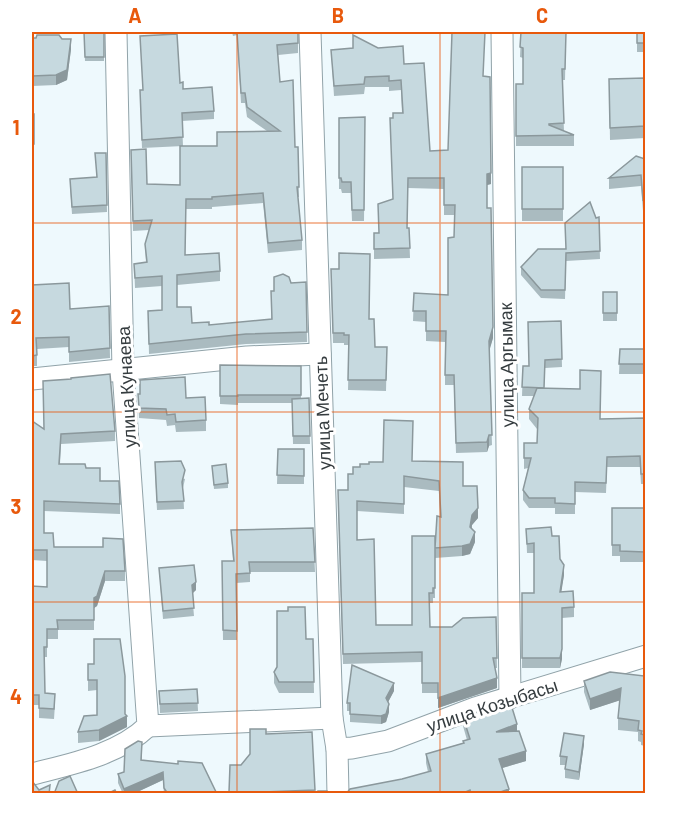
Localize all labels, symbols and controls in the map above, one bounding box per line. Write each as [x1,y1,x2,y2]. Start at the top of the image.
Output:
text: A [128,3,142,27]
text: B [332,3,344,27]
text: C [536,3,548,27]
text: 1 [12,115,20,139]
street label: улица Аргымак [494,302,518,428]
text: 2 [10,304,22,328]
street label: улица Кунаева [112,325,140,448]
street label: улица Мечеть [309,356,335,470]
text: 3 [11,494,21,518]
street label: улица Козыбасы [424,673,560,737]
text: 4 [10,684,22,708]

